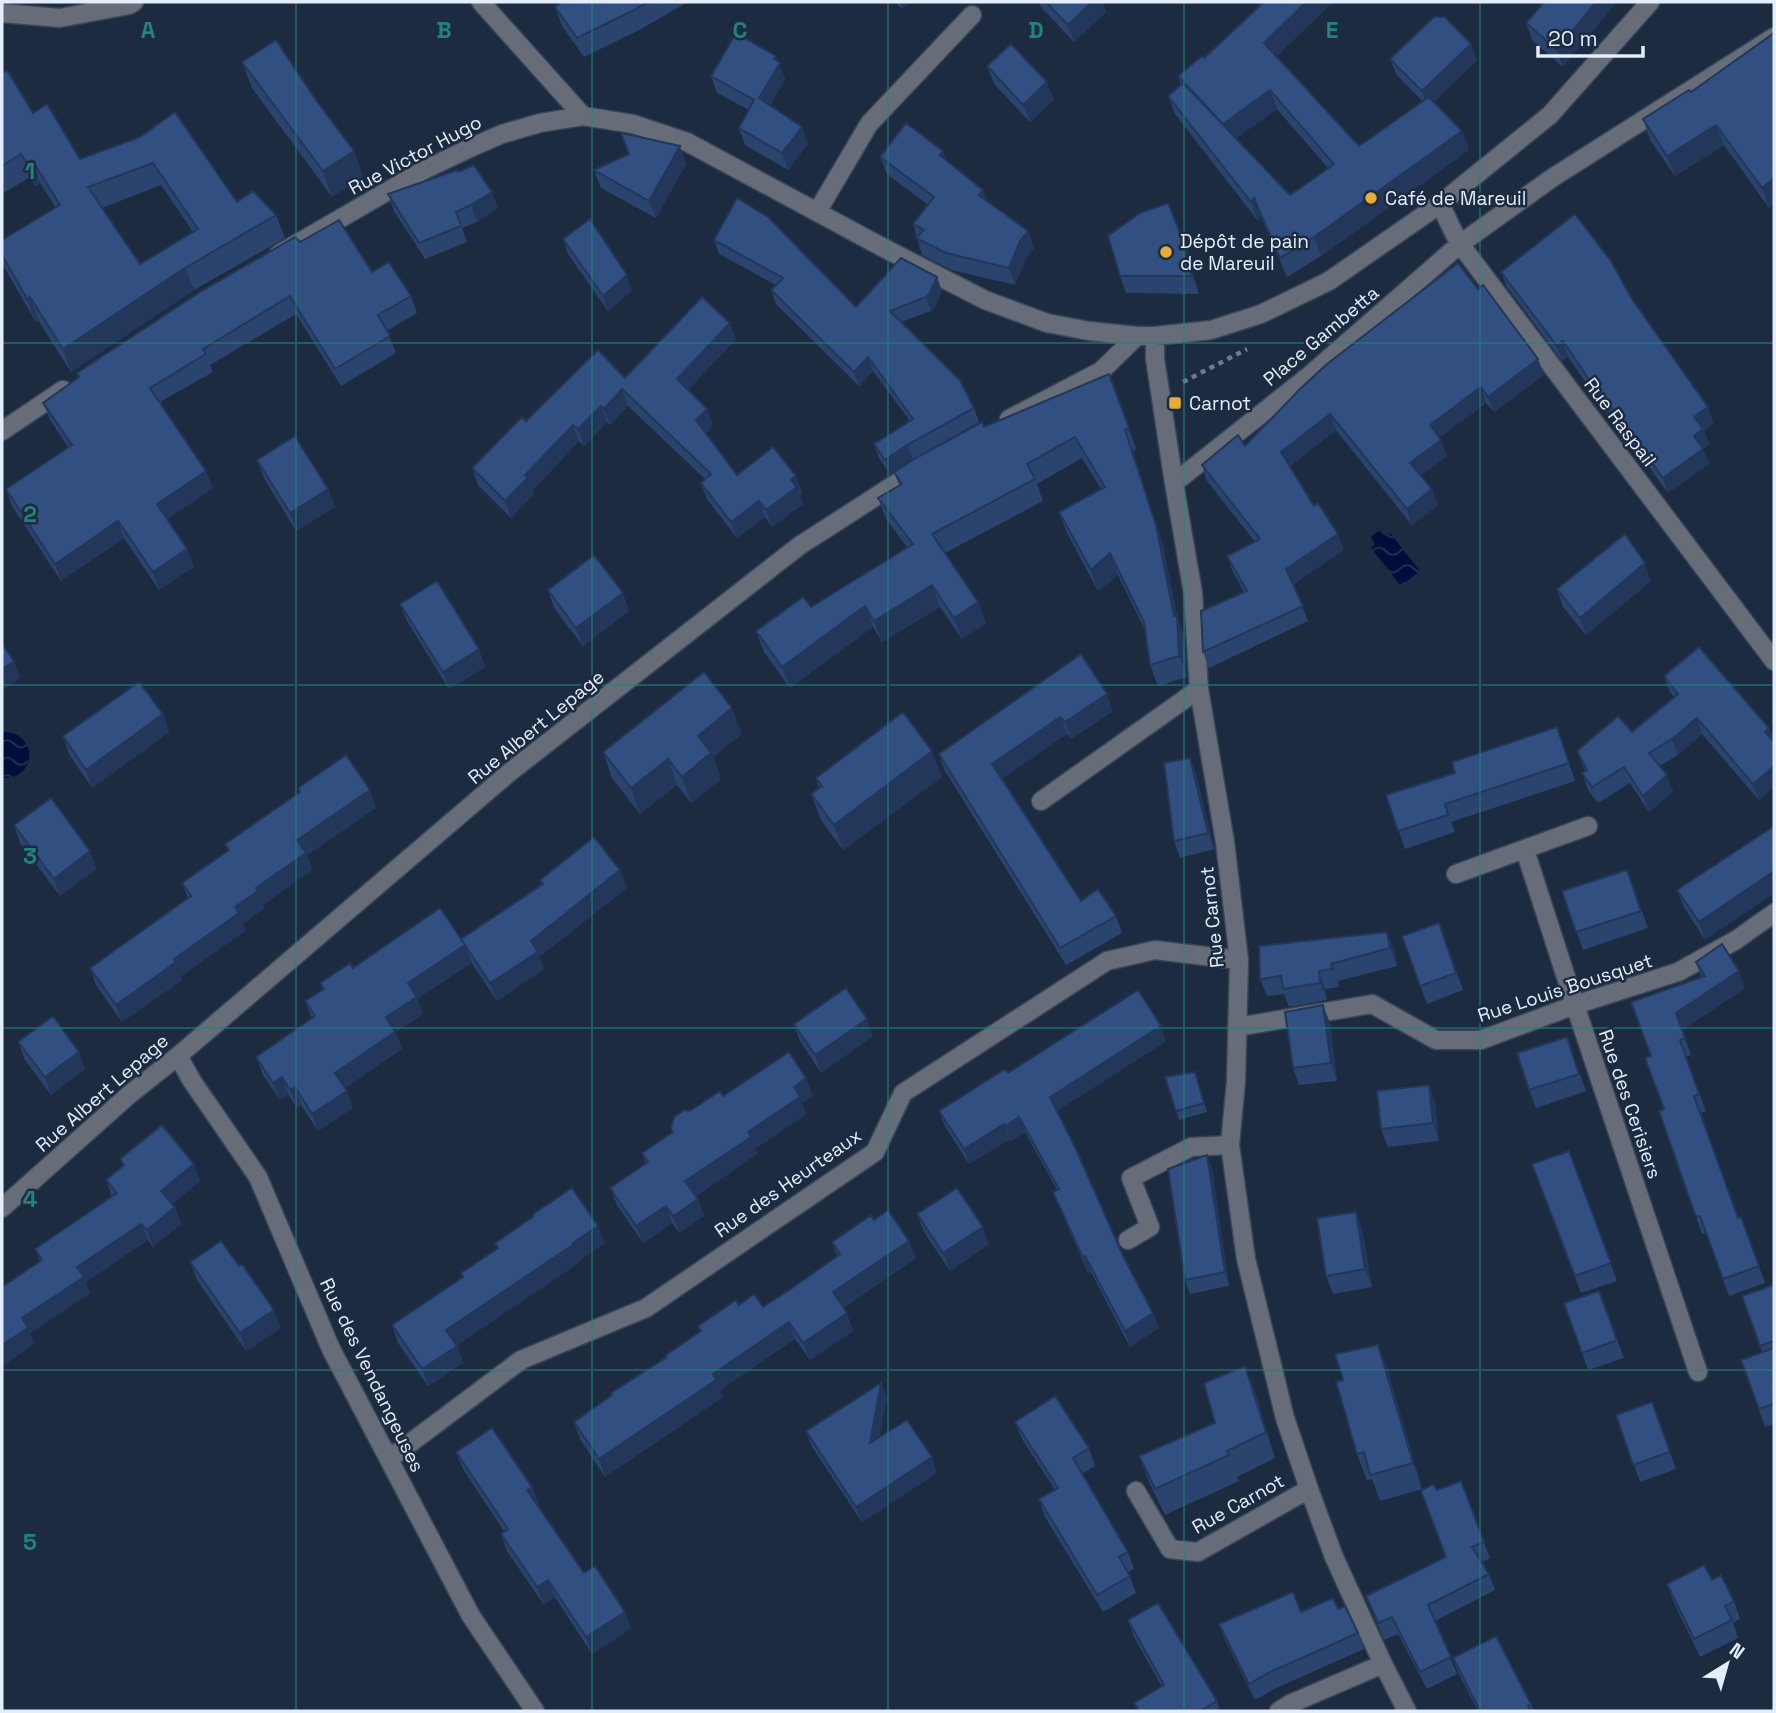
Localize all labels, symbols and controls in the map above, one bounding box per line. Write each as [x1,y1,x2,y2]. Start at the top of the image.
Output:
scale bar [1538,14,1643,58]
text: A [141,15,156,45]
text: B [436,15,452,45]
text: C [733,15,747,45]
text: D [1028,15,1044,45]
text: E [1326,15,1338,45]
text: 20 m [1548,25,1598,52]
street label: Rue Victor Hugo [344,109,486,201]
text: 1 [25,156,35,186]
place label: Café de Mareuil [1385,186,1526,211]
marker: Café de Mareuil [1363,190,1379,206]
place label: Dépôt de pain de Mareuil [1180,229,1309,276]
marker: Dépôt de pain de Mareuil [1158,244,1174,260]
street label: Place Gambetta [1258,280,1384,392]
street label: Rue Raspail [1578,373,1662,471]
place label: Carnot [1189,391,1251,416]
marker: Carnot [1167,395,1183,411]
text: 2 [23,499,37,529]
street label: Rue Albert Lepage [463,664,609,790]
text: 3 [23,841,37,871]
street label: Rue Carnot [1194,865,1230,969]
street label: Rue Louis Bousquet [1474,948,1656,1028]
street label: Rue des Cerisiers [1593,1026,1667,1182]
street label: Rue Albert Lepage [30,1028,174,1158]
street label: Rue des Heurteaux [710,1123,866,1243]
text: 4 [23,1184,38,1214]
street label: Rue des Vendangeuses [314,1274,430,1476]
street label: Rue Carnot [1187,1468,1289,1540]
text: 5 [23,1527,37,1557]
north arrow [1692,1629,1762,1699]
text: N [1724,1637,1750,1665]

